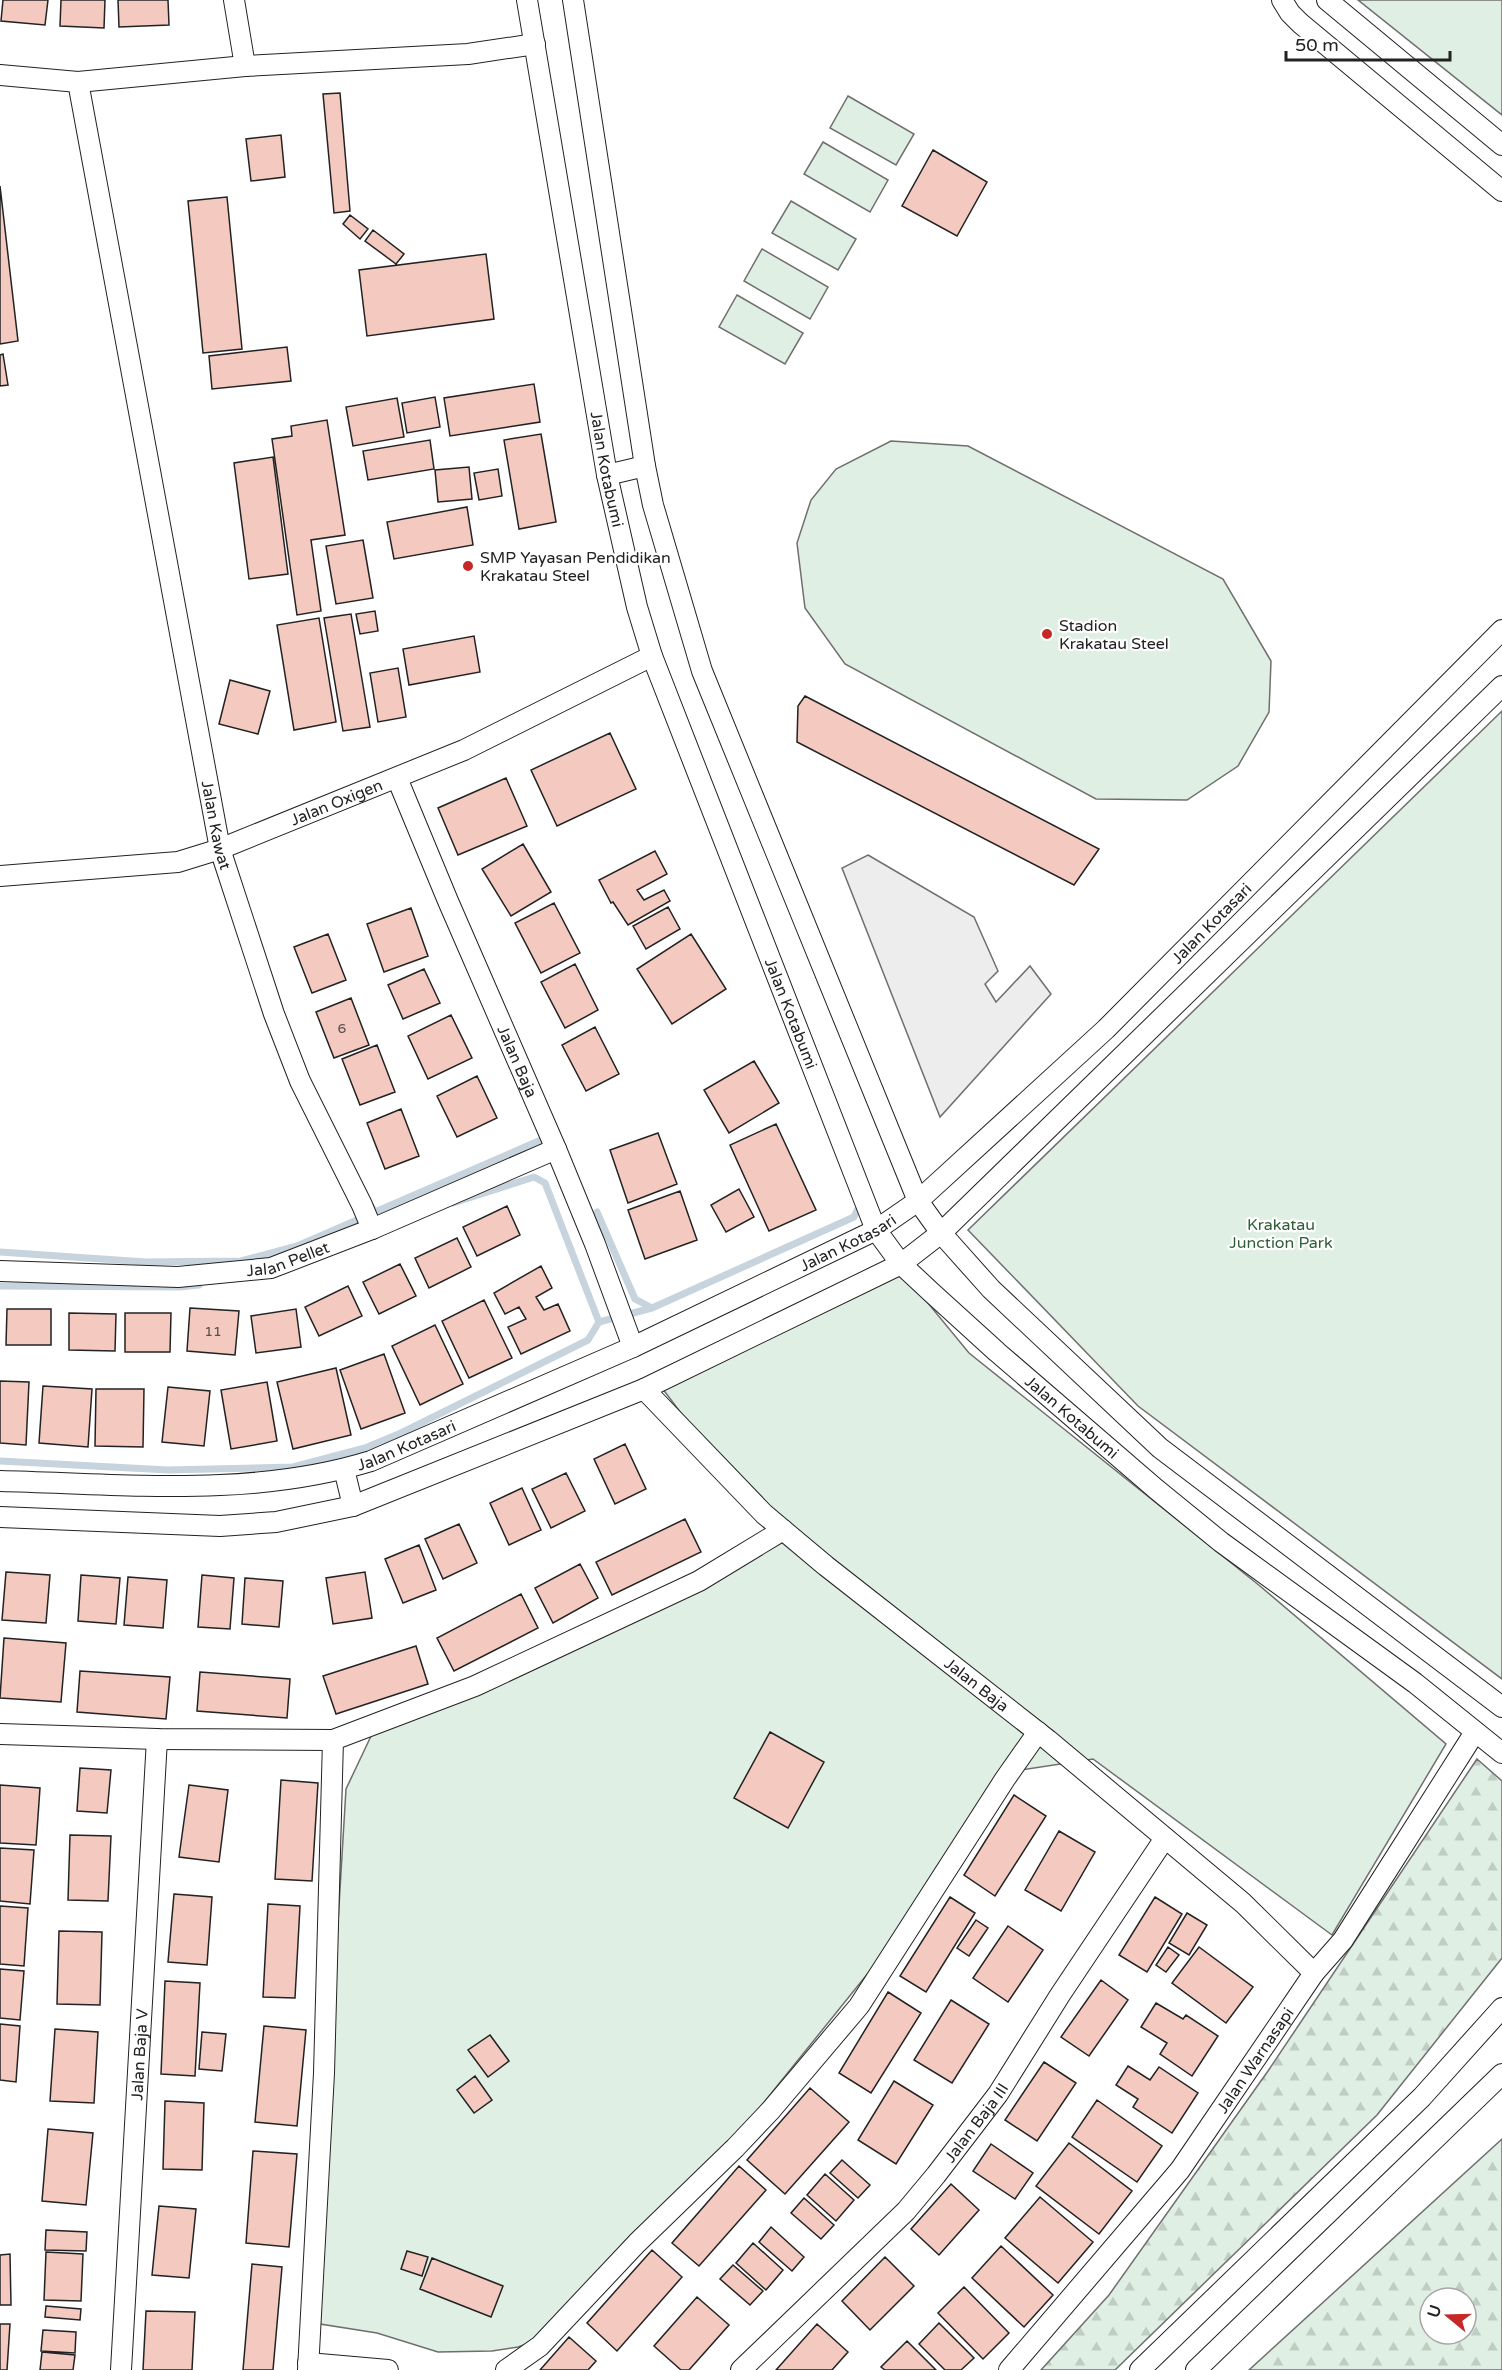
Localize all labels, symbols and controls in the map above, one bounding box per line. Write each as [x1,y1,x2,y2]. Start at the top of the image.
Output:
scale bar [1286,24,1450,62]
text: 50 m [1295,34,1339,56]
street label: Jalan Kotabumi [585,410,628,529]
place label: SMP Yayasan Pendidikan Krakatau Steel [480,548,671,586]
marker: SMP Yayasan Pendidikan Krakatau Steel [461,559,475,573]
place label: Stadion Krakatau Steel [1059,616,1169,654]
marker: Stadion Krakatau Steel [1040,627,1054,641]
street label: Jalan Oxigen [288,775,386,830]
street label: Jalan Kawat [197,779,235,872]
street label: Jalan Kotasari [1168,879,1256,968]
street label: Jalan Kotabumi [760,955,821,1072]
house number: 6 [338,1020,347,1037]
street label: Jalan Baja [492,1023,541,1101]
street label: Jalan Kotasari [797,1210,900,1276]
park label: Krakatau Junction Park [1229,1215,1333,1253]
street label: Jalan Pellet [246,1237,332,1281]
house number: 11 [204,1323,222,1340]
street label: Jalan Kotabumi [1020,1372,1122,1463]
street label: Jalan Kotasari [355,1416,459,1476]
street label: Jalan Baja [940,1654,1013,1717]
street label: Jalan Warnasapi [1213,2004,1299,2117]
street label: Jalan Baja V [127,2008,153,2101]
street label: Jalan Baja III [940,2080,1013,2167]
north arrow [1418,2286,1478,2346]
text: U [1423,2302,1446,2320]

